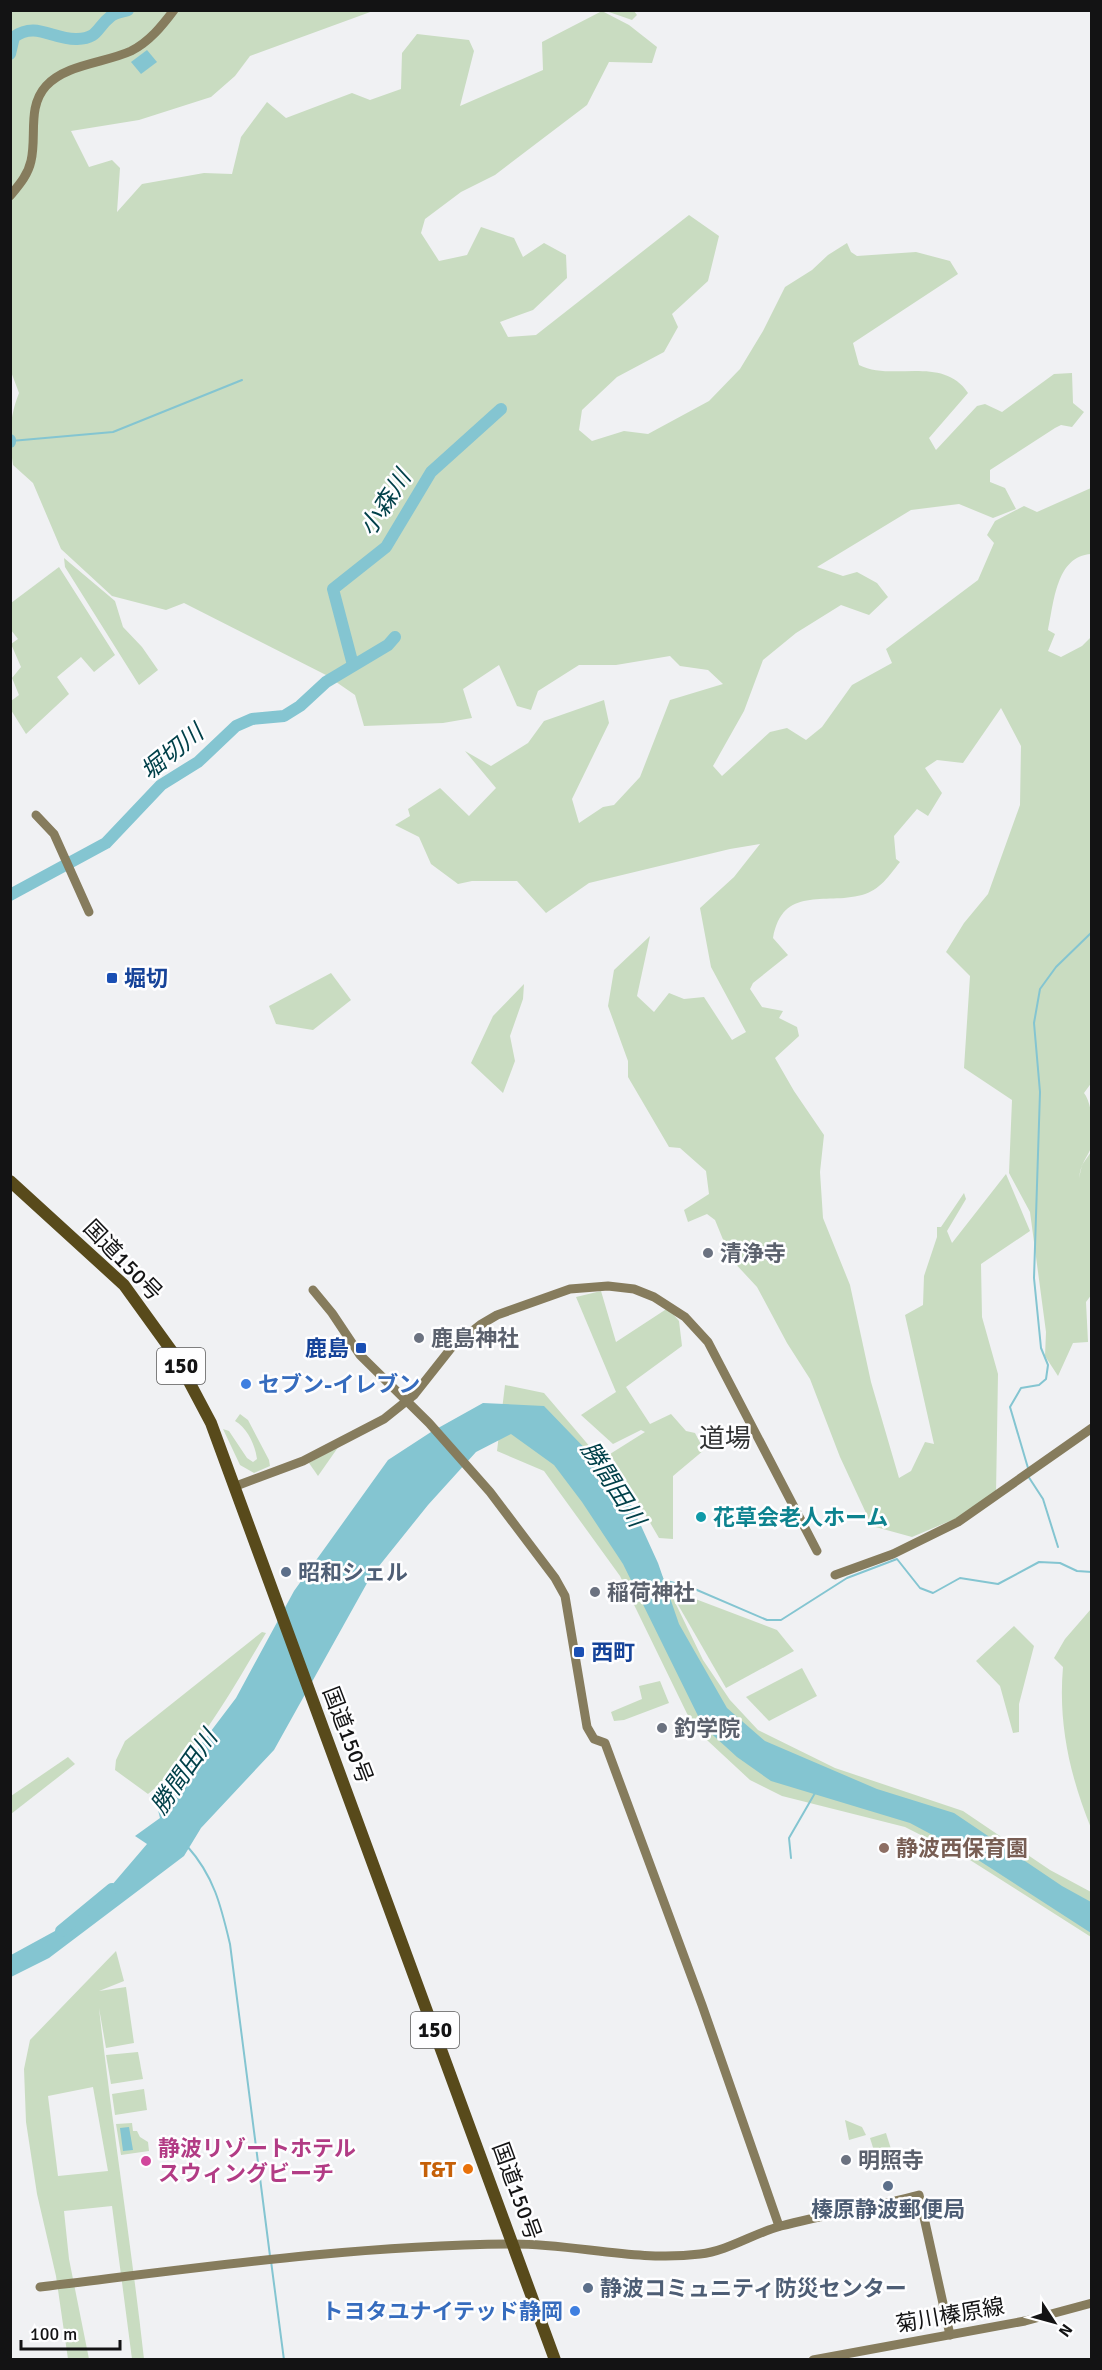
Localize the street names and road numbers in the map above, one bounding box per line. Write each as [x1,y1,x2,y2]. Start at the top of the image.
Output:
street label: 国道150号 [78,1214,168,1306]
road number: 150 [157,1348,205,1384]
street label: 国道150号 [317,1683,379,1787]
road number: 150 [411,2012,459,2048]
street label: 国道150号 [487,2139,547,2243]
street label: 菊川榛原線 [893,2292,1007,2338]

